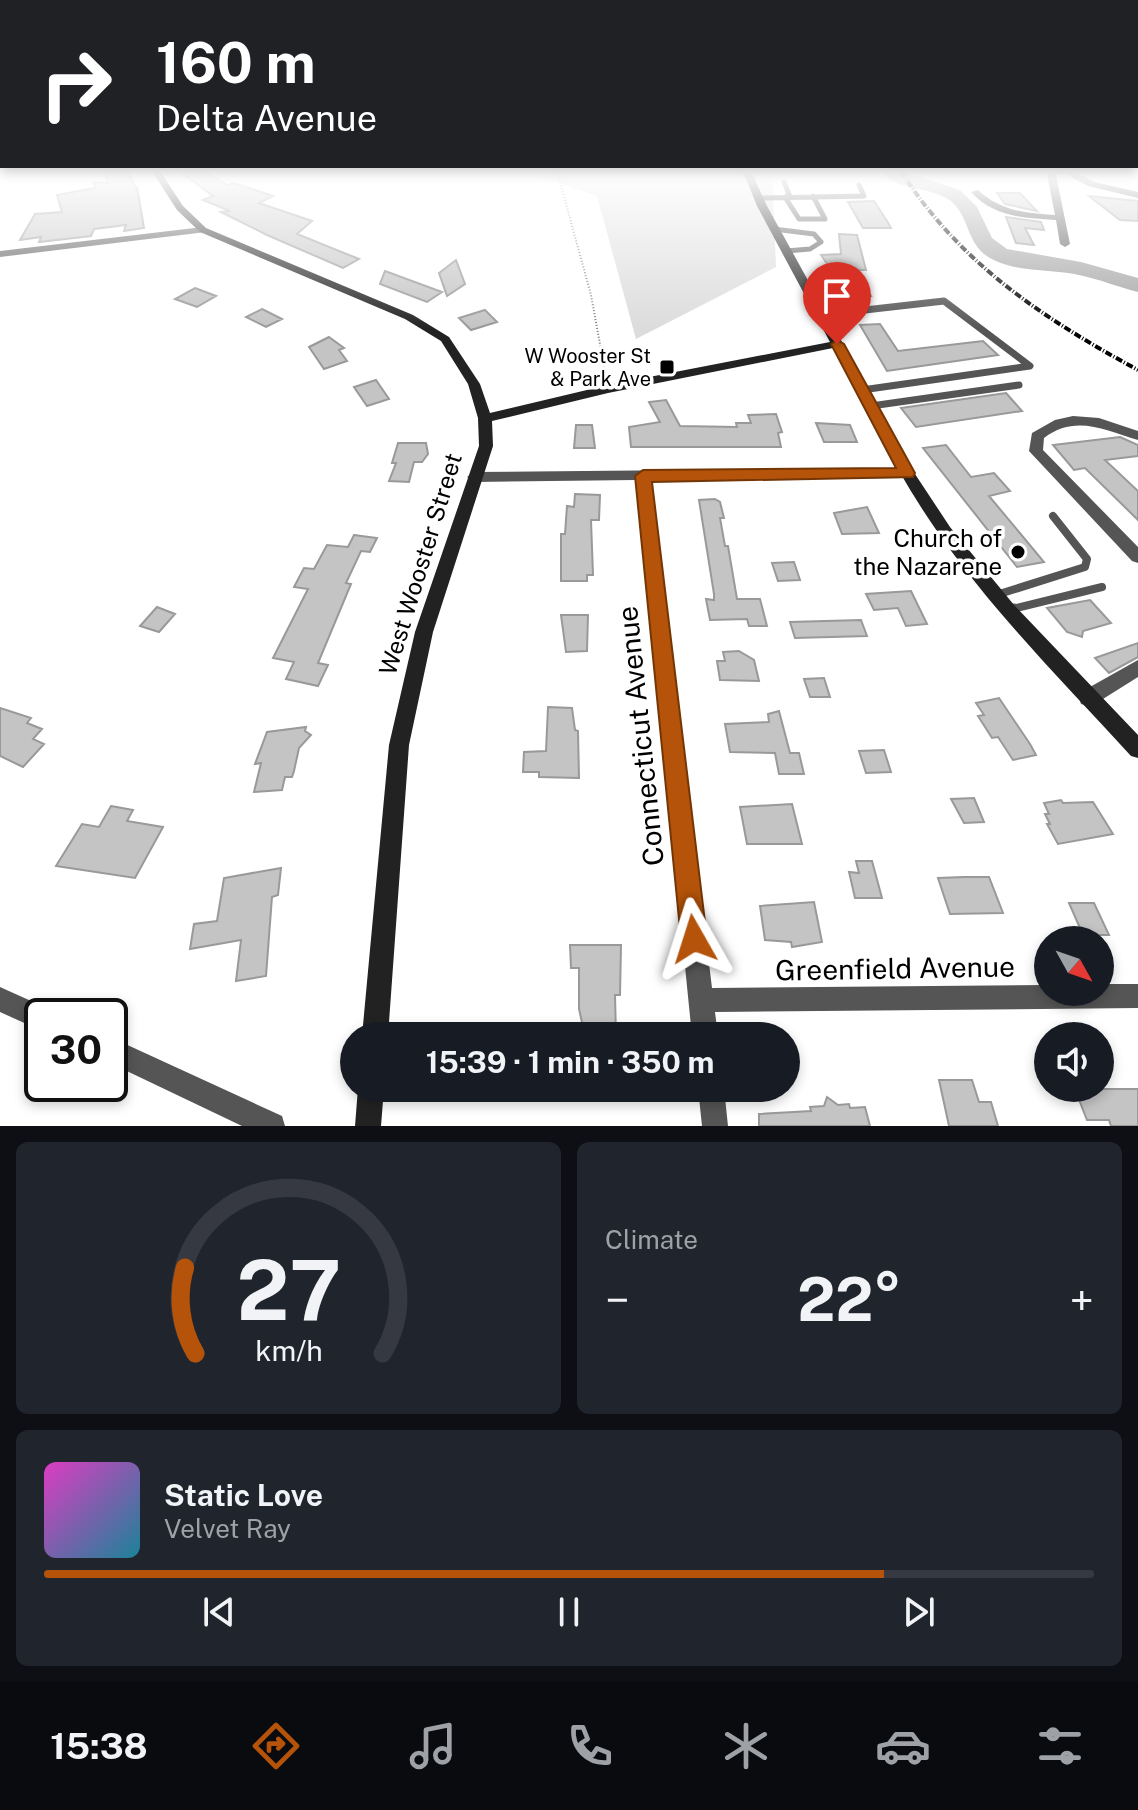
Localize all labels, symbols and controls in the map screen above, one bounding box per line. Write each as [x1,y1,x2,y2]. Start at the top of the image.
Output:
text: 160 m [156,30,316,96]
icon: right [24,32,128,136]
text: Delta Avenue [156,97,377,139]
pin [803,262,871,344]
icon: arrive [815,274,859,318]
place label: W Wooster St & Park Ave [525,344,651,391]
marker: W Wooster St & Park Ave [658,358,676,376]
street label: West Wooster Street [373,450,467,678]
place label: Church of the Nazarene [853,524,1002,580]
marker: Church of the Nazarene [1009,543,1027,561]
street label: Connecticut Avenue [610,605,670,867]
position arrow [652,897,736,981]
north arrow [1034,926,1114,1006]
map controls [1034,926,1114,1102]
street label: Greenfield Avenue [775,949,1015,987]
speed limit sign: 30 [24,998,128,1102]
button: sound [1034,1022,1114,1102]
text: 15:39 · 1 min · 350 m [426,1044,714,1080]
text: Climate [605,1224,698,1255]
text: 27 [236,1241,341,1339]
text: 22° [797,1264,902,1335]
text: − [605,1274,629,1326]
text: + [1070,1274,1094,1326]
text: km/h [255,1334,322,1367]
text: Static Love [164,1477,323,1513]
text: Velvet Ray [164,1513,291,1544]
icon: previous [197,1590,241,1634]
icon: pause [547,1590,591,1634]
icon: next [897,1590,941,1634]
icon: directions [248,1718,304,1774]
icon: music [405,1718,461,1774]
icon: phone [562,1718,618,1774]
icon: climate [718,1718,774,1774]
icon: car [875,1718,931,1774]
icon: filters [1032,1718,1088,1774]
text: 15:38 [50,1725,148,1767]

